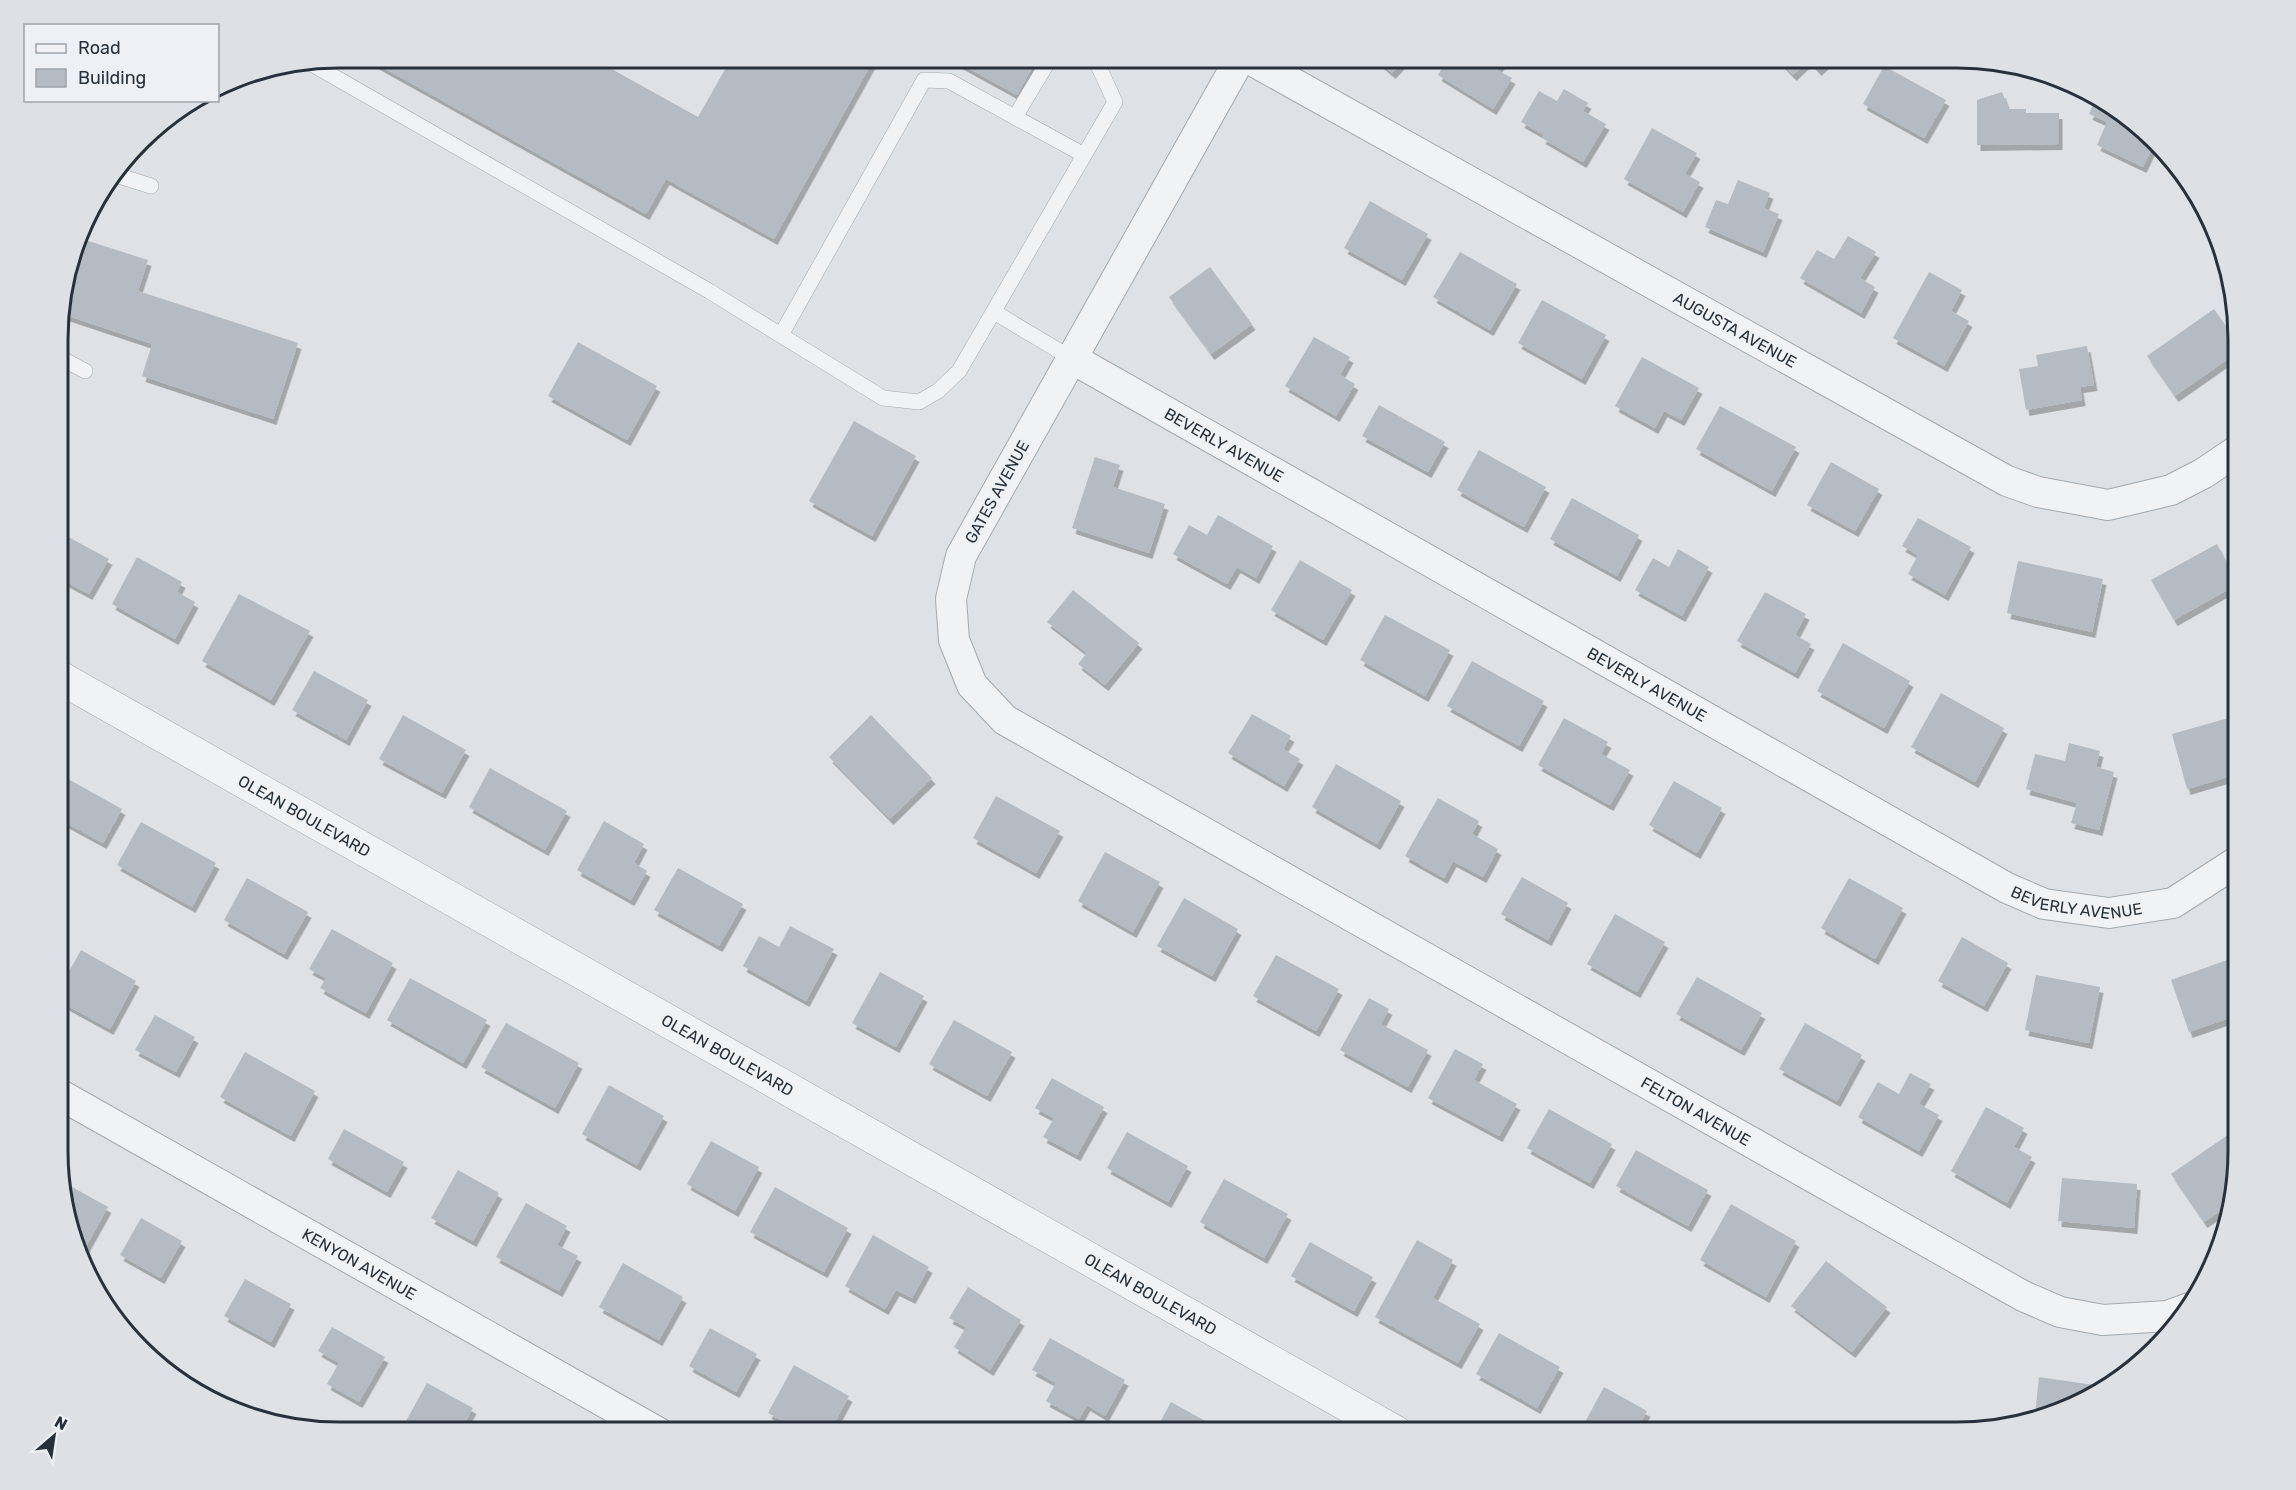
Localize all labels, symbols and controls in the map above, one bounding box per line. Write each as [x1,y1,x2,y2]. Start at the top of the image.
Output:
legend [24,24,219,102]
text: Road [78,37,121,59]
text: Building [78,67,146,89]
street label: AUGUSTA AVENUE [1670,288,1800,371]
street label: BEVERLY AVENUE [1161,403,1287,486]
street label: GATES AVENUE [961,437,1033,547]
street label: BEVERLY AVENUE [1584,643,1710,725]
street label: OLEAN BOULEVARD [235,771,374,861]
street label: BEVERLY AVENUE [2008,881,2143,923]
street label: OLEAN BOULEVARD [658,1010,797,1100]
street label: FELTON AVENUE [1638,1072,1754,1150]
street label: KENYON AVENUE [299,1224,420,1303]
street label: OLEAN BOULEVARD [1081,1249,1220,1339]
north arrow [24,1406,84,1466]
text: N [51,1412,71,1434]

